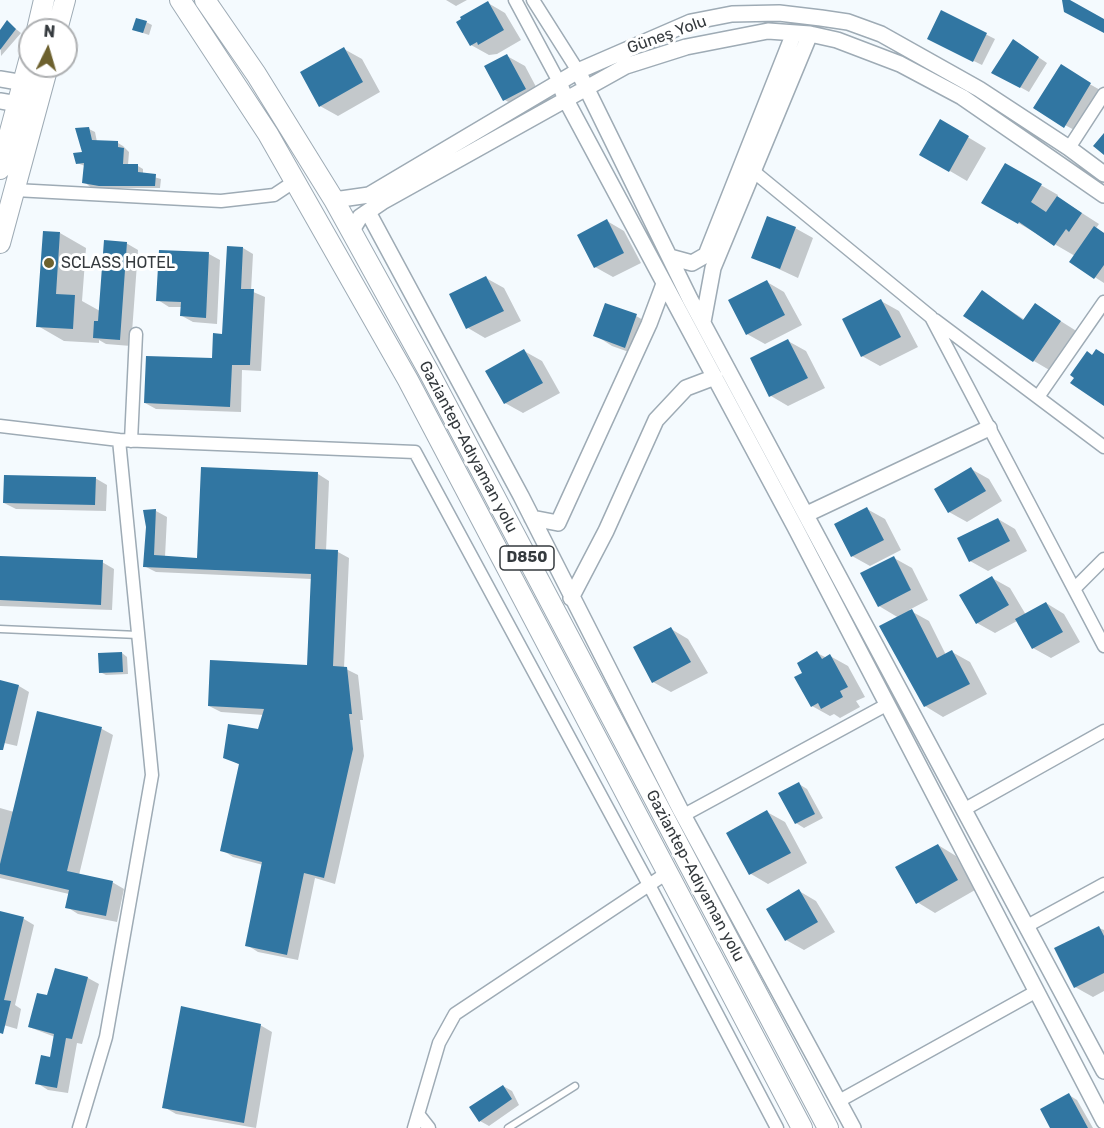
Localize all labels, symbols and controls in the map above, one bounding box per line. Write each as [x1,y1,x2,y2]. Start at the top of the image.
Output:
street label: Güneş Yolu [625,12,709,58]
north arrow [18,18,78,78]
text: N [43,22,56,42]
place label: SCLASS HOTEL [61,253,175,273]
marker: SCLASS HOTEL [42,256,56,270]
street label: Gaziantep-Adıyaman yolu [415,358,521,536]
road number: D850 [500,546,554,570]
street label: Gaziantep-Adıyaman yolu [642,787,748,965]

